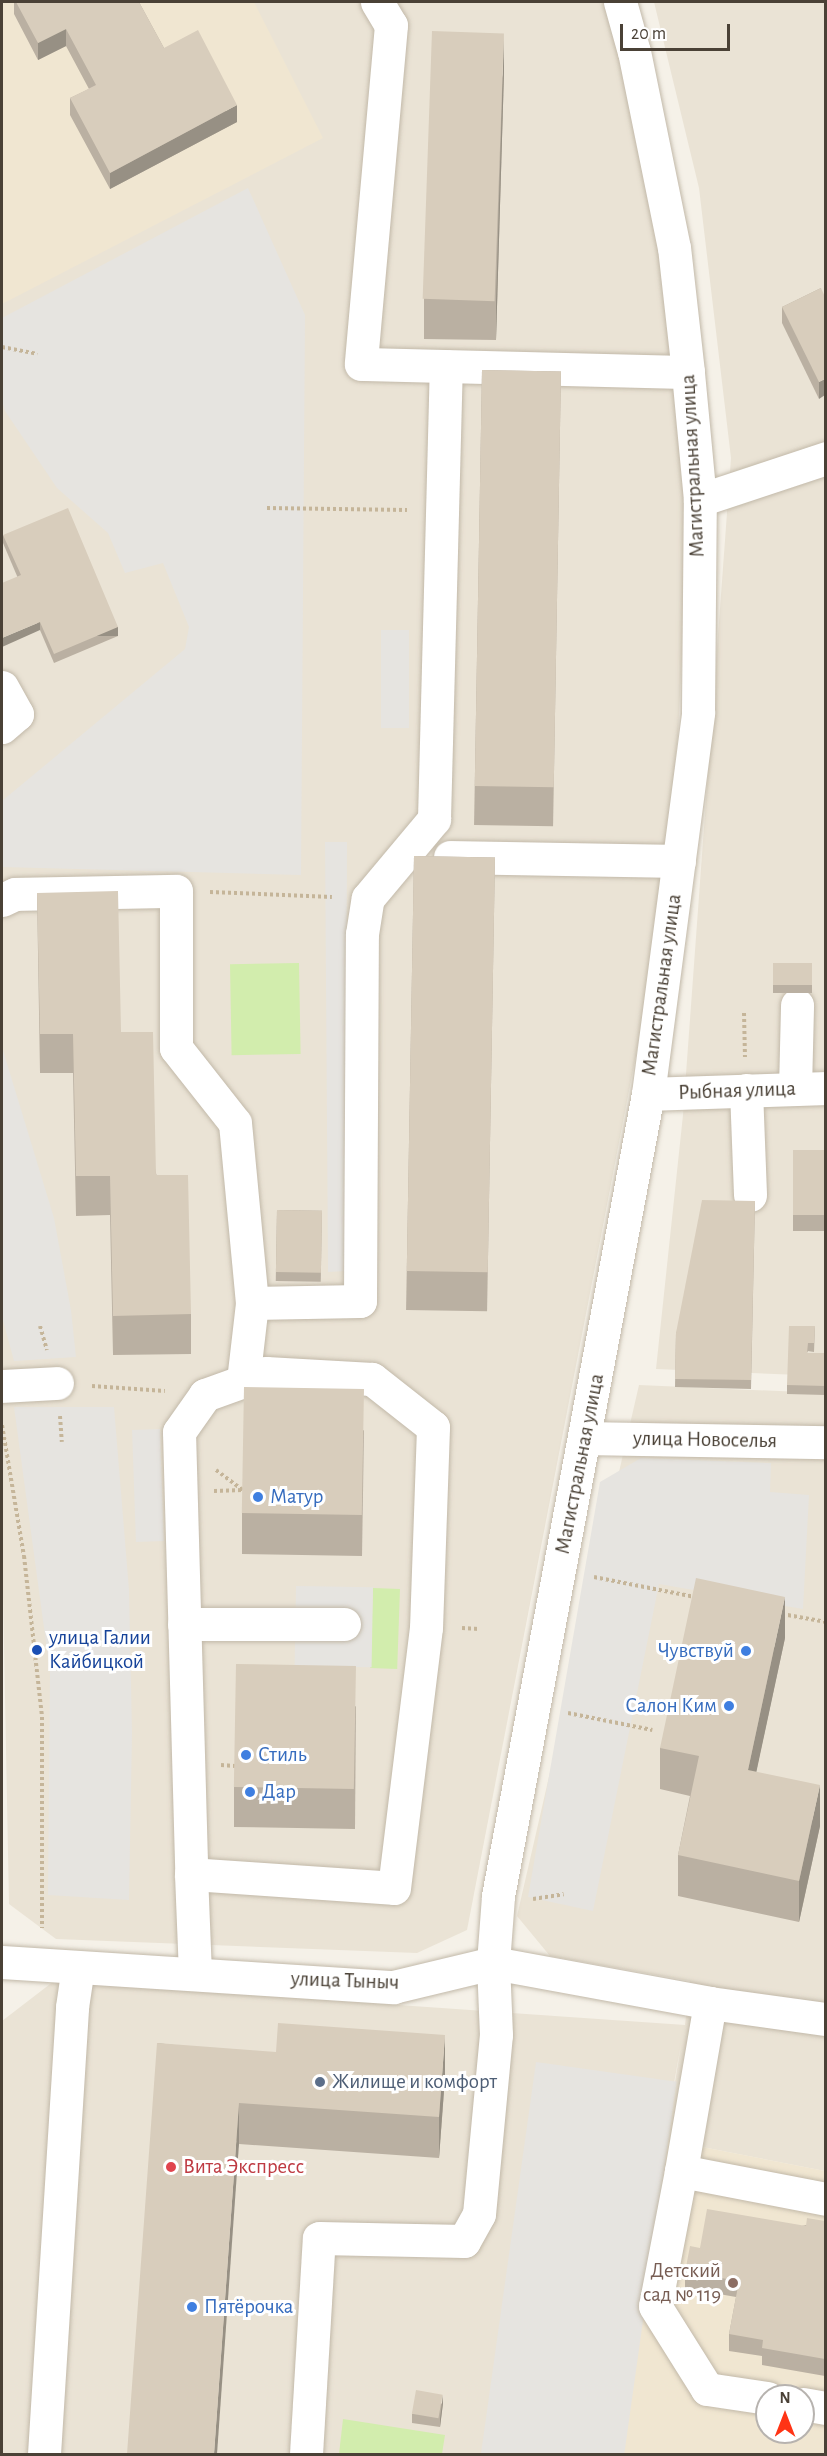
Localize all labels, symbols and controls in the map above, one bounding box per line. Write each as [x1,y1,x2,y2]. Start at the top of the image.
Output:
scale bar [623,12,732,50]
text: 20 m [631,25,666,43]
street label: Магистральная улица [676,374,710,558]
street label: Магистральная улица [637,893,687,1077]
street label: Рыбная улица [678,1076,796,1106]
street label: Магистральная улица [550,1372,610,1556]
street label: улица Новоселья [633,1426,777,1454]
place label: Матур [270,1484,324,1510]
marker: Матур [251,1490,265,1504]
place label: улица Галии Кайбицкой [49,1625,151,1675]
place label: Чувствуй [658,1638,734,1664]
marker: улица Галии Кайбицкой [30,1643,44,1657]
marker: Чувствуй [739,1644,753,1658]
place label: Салон Ким [625,1693,717,1719]
marker: Салон Ким [722,1699,736,1713]
place label: Стиль [258,1742,307,1768]
marker: Стиль [239,1748,253,1762]
place label: Дар [262,1779,296,1805]
marker: Дар [243,1785,257,1799]
street label: улица Тыныч [290,1967,400,1995]
place label: Жилище и комфорт [332,2069,497,2095]
marker: Жилище и комфорт [313,2075,327,2089]
place label: Вита Экспресс [183,2154,304,2180]
marker: Вита Экспресс [164,2160,178,2174]
place label: Детский сад № 119 [643,2258,721,2308]
marker: Детский сад № 119 [726,2276,740,2290]
place label: Пятёрочка [204,2294,293,2320]
marker: Пятёрочка [185,2300,199,2314]
north arrow [755,2384,815,2444]
text: N [779,2390,791,2406]

